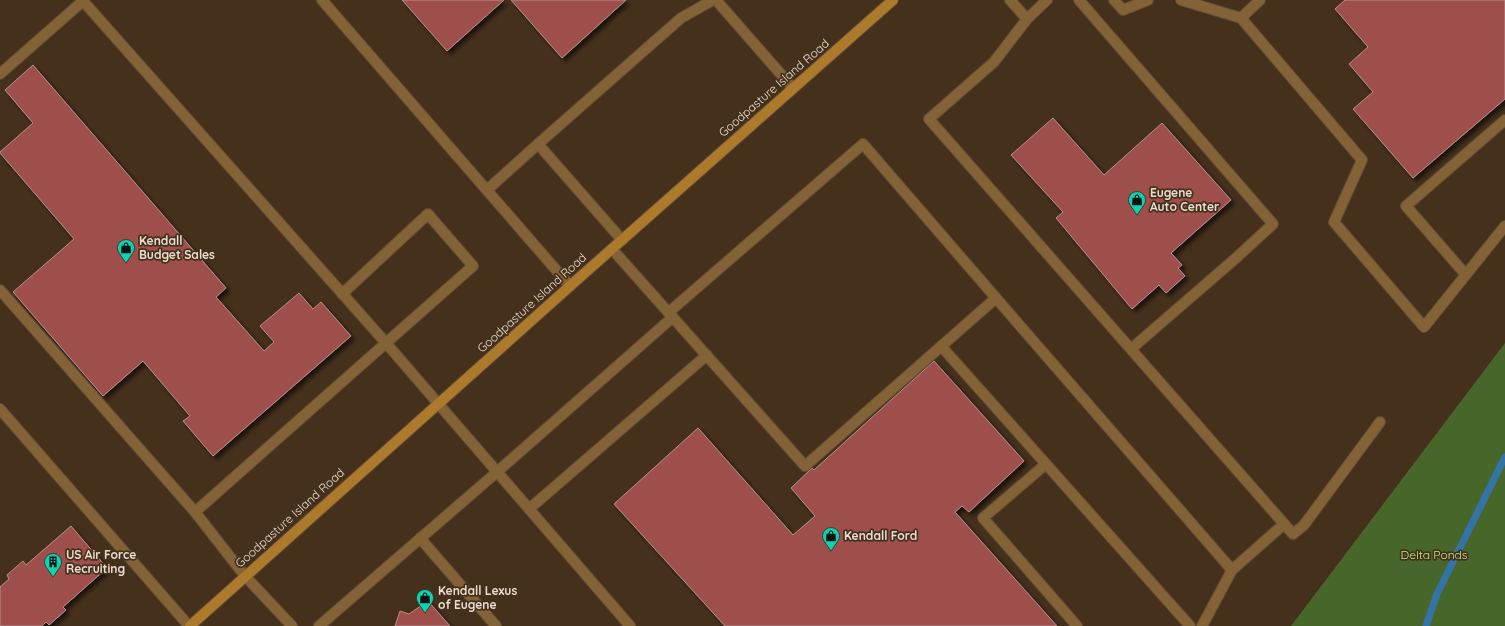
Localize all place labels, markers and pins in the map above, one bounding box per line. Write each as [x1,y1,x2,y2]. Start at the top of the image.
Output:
place label: Eugene Auto Center [1150,185,1219,214]
shop icon: Eugene Auto Center [1127,190,1147,215]
place label: Kendall Budget Sales [139,233,215,262]
shop icon: Kendall Budget Sales [116,238,136,263]
shop icon: Kendall Ford [821,526,841,551]
place label: Kendall Ford [844,528,917,543]
place label: US Air Force Recruiting [66,547,136,576]
building icon: US Air Force Recruiting [43,552,63,577]
place label: Kendall Lexus of Eugene [438,583,517,612]
shop icon: Kendall Lexus of Eugene [415,588,435,613]

